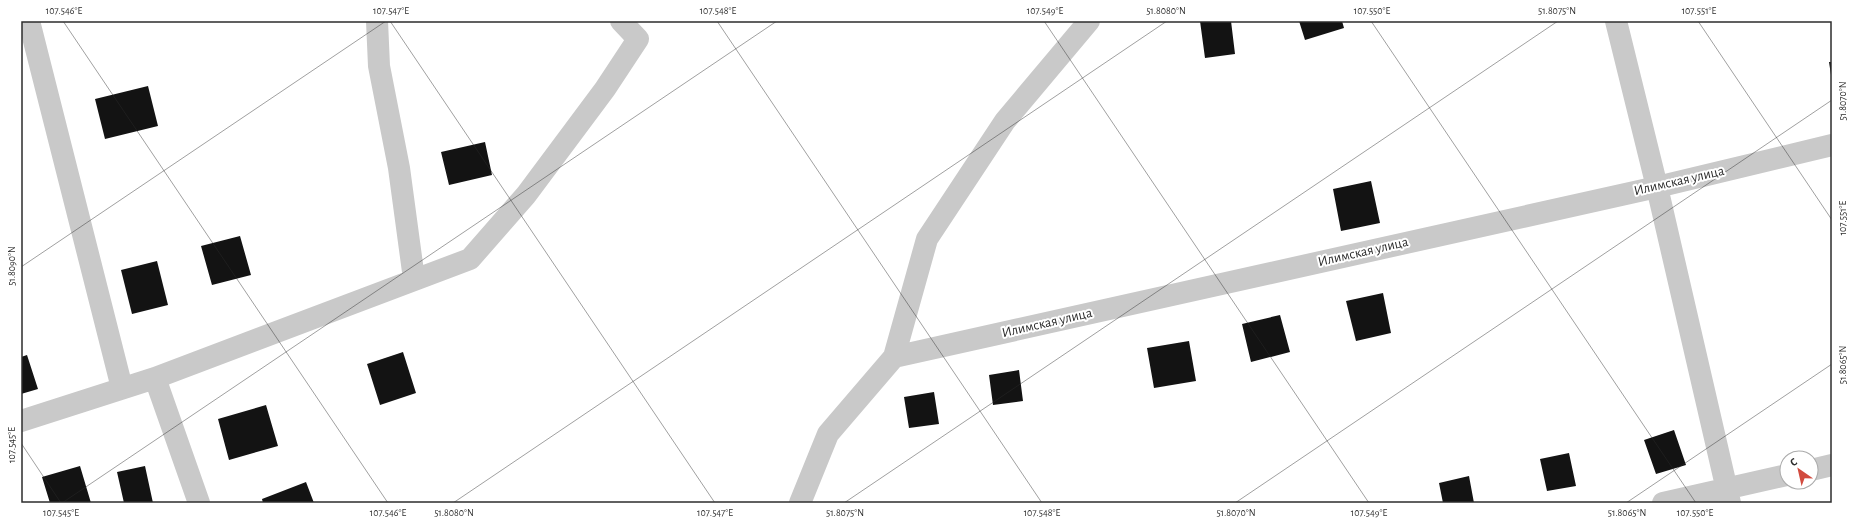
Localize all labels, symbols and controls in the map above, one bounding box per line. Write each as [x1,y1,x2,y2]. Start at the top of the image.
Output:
text: 107.546°E [46,6,82,16]
text: 107.547°E [373,6,409,16]
text: 107.548°E [700,6,737,16]
text: 107.549°E [1027,6,1063,16]
text: 51.8080°N [1146,6,1186,16]
text: 107.550°E [1354,6,1390,16]
text: 51.8075°N [1538,6,1576,16]
text: 107.551°E [1682,6,1717,16]
text: 51.8070°N [1838,81,1848,121]
street label: Илимская улица [1632,164,1726,198]
text: 107.551°E [1838,200,1848,235]
street label: Илимская улица [1316,235,1410,269]
text: 51.8090°N [7,246,17,286]
street label: Илимская улица [1000,306,1094,340]
text: 51.8065°N [1838,346,1848,384]
text: 107.545°E [7,427,17,463]
north arrow [1779,450,1819,490]
text: С [1788,456,1799,468]
text: 107.545°E [43,508,79,518]
text: 107.546°E [370,508,406,518]
text: 51.8080°N [434,508,474,518]
text: 107.547°E [697,508,733,518]
text: 51.8075°N [826,508,864,518]
text: 107.548°E [1024,508,1061,518]
text: 51.8070°N [1216,508,1256,518]
text: 107.549°E [1351,508,1387,518]
text: 51.8065°N [1608,508,1646,518]
text: 107.550°E [1677,508,1713,518]

